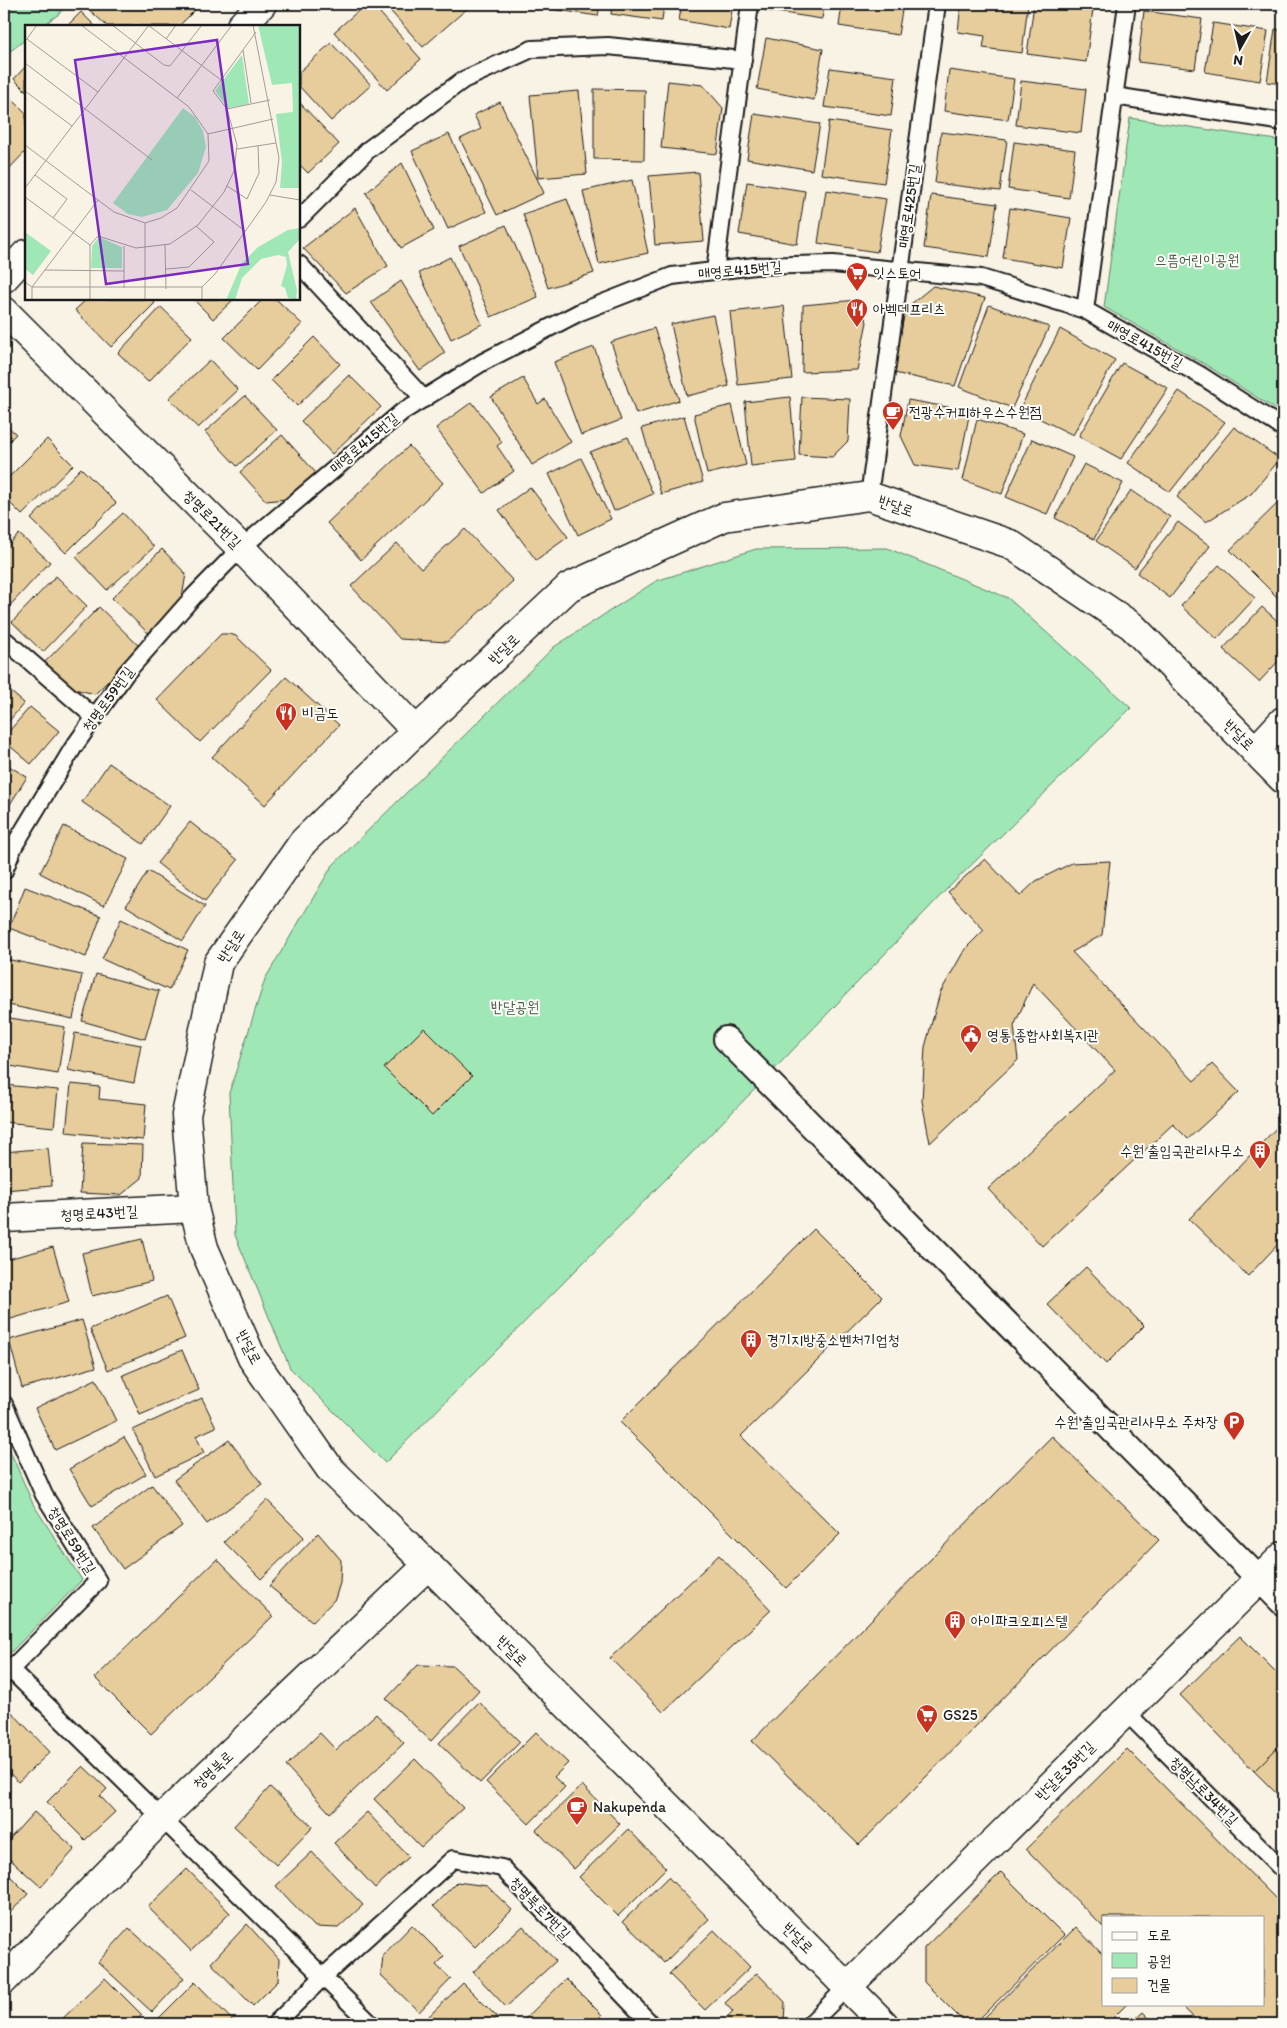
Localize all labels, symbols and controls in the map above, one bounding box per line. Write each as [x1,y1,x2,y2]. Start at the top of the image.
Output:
north arrow [1214,22,1264,72]
inset map [25,25,300,300]
text: N [1232,51,1244,69]
street label: 매영로425번길 [894,163,924,249]
park label: 으뜸어린이공원 [1155,251,1239,269]
street label: 매영로415번길 [697,257,783,283]
supermarket icon: 잇스토어 [845,261,869,292]
place label: 잇스토어 [873,264,921,282]
restaurant icon: 아벡데프리츠 [845,297,869,328]
place label: 아벡데프리츠 [873,300,945,318]
street label: 매영로415번길 [1104,316,1186,372]
cafe icon: 전광수커피하우스수원점 [881,400,905,431]
place label: 전광수커피하우스수원점 [909,403,1042,421]
street label: 매영로415번길 [326,409,402,477]
street label: 청명로21번길 [179,486,245,552]
street label: 반달로 [876,492,916,520]
street label: 반달로 [485,630,523,668]
street label: 청명로59번길 [78,663,138,735]
restaurant icon: 비금도 [274,701,298,732]
place label: 비금도 [302,704,338,722]
street label: 반달로 [1220,716,1258,754]
street label: 반달로 [214,926,248,966]
park label: 반달공원 [491,998,539,1016]
public building icon: 영통 종합사회복지관 [959,1023,983,1054]
place label: 영통 종합사회복지관 [987,1026,1099,1044]
building icon: 수원 출입국관리사무소 [1248,1139,1272,1170]
place label: 수원 출입국관리사무소 [1120,1142,1244,1160]
street label: 청명로43번길 [60,1202,138,1224]
street label: 반달로 [233,1327,265,1367]
building icon: 경기지방중소벤처기업청 [739,1328,763,1359]
place label: 경기지방중소벤처기업청 [767,1331,900,1349]
parking icon: 수원 출입국관리사무소 주차장 [1222,1410,1246,1441]
place label: 수원 출입국관리사무소 주차장 [1054,1413,1218,1431]
street label: 청명로59번길 [44,1503,100,1577]
building icon: 아이파크오피스텔 [943,1609,967,1640]
place label: 아이파크오피스텔 [971,1612,1068,1630]
street label: 반달로 [493,1632,531,1670]
supermarket icon: GS25 [915,1703,939,1734]
place label: GS25 [943,1706,978,1724]
street label: 반달로35번길 [1032,1738,1098,1804]
street label: 청명북로 [189,1747,237,1793]
street label: 청명남로34번길 [1166,1753,1242,1829]
cafe icon: Nakupenda [565,1795,589,1826]
place label: Nakupenda [593,1798,666,1816]
street label: 청명북로7번길 [506,1873,574,1943]
legend [1102,1916,1264,2006]
street label: 반달로 [779,1919,817,1957]
text: 도로 [1147,1926,1171,1944]
text: 공원 [1147,1952,1171,1970]
text: 건물 [1147,1976,1171,1994]

